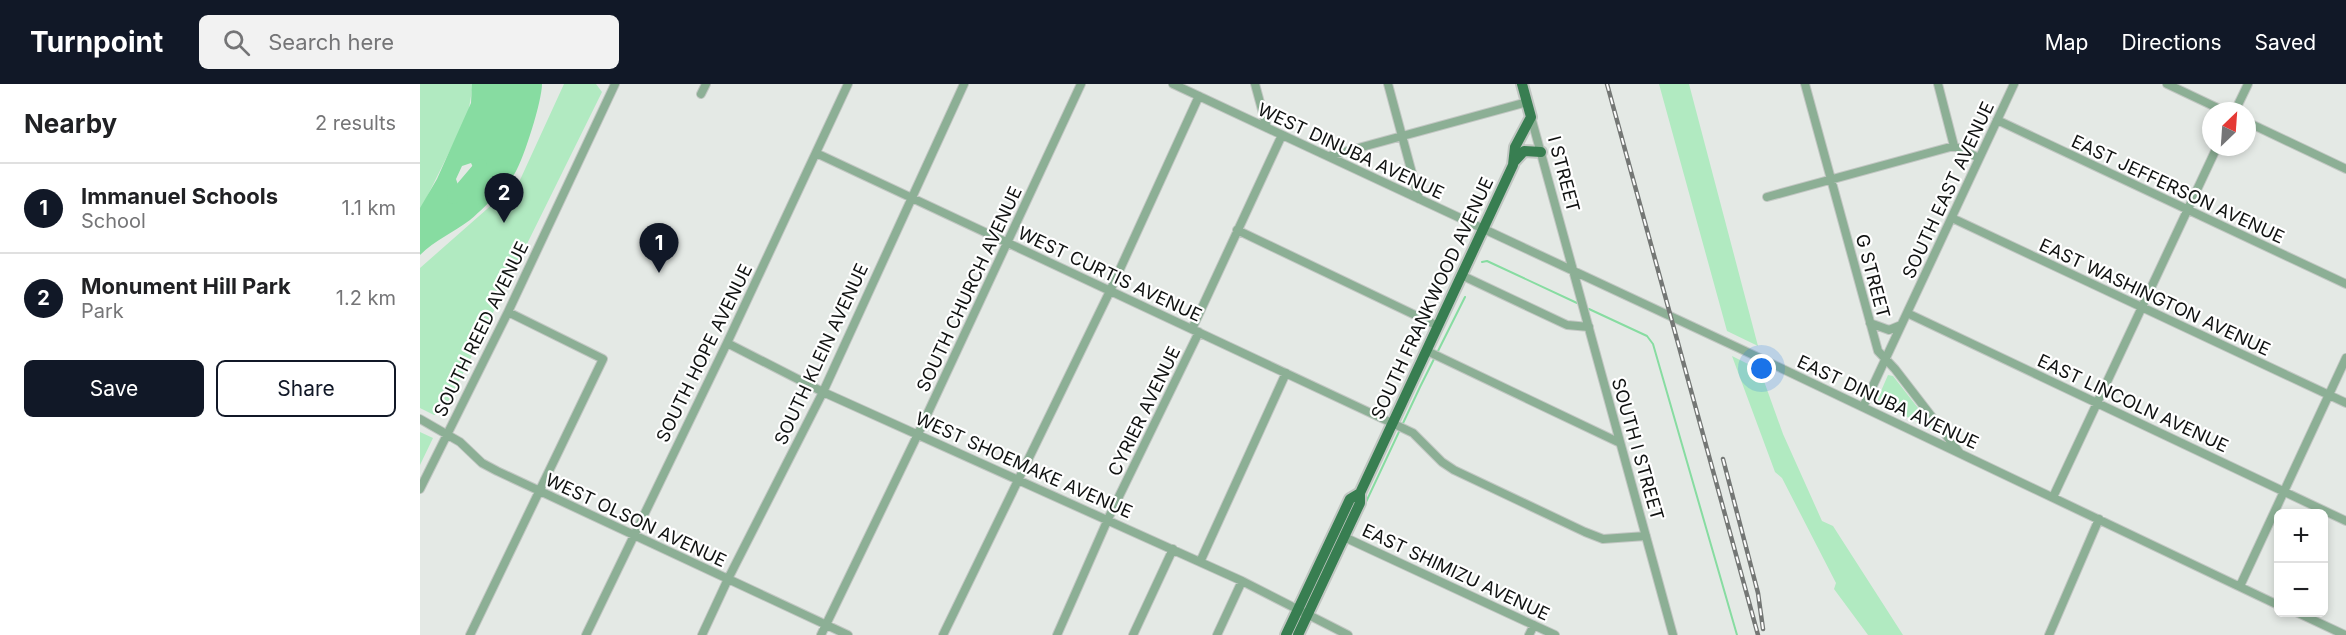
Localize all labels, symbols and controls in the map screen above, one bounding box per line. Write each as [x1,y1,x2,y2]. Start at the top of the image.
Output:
search box [199,15,619,69]
text: Turnpoint [30,25,163,59]
icon: search [220,26,253,59]
text: Search here [268,29,394,55]
text: Map [2045,30,2088,55]
text: Directions [2121,30,2222,55]
text: Saved [2255,30,2316,55]
street label: SOUTH EAST AVENUE [1898,98,1998,282]
street label: WEST DINUBA AVENUE [1255,99,1447,203]
north arrow [2202,102,2256,156]
text: Nearby [24,108,117,139]
text: 2 results [315,111,396,135]
street label: EAST JEFFERSON AVENUE [2068,130,2288,248]
street label: I STREET [1544,134,1584,214]
pin: 2 [484,174,524,223]
street label: SOUTH FRANKWOOD AVENUE [1367,174,1497,422]
text: Immanuel Schools [81,183,278,209]
street label: SOUTH CHURCH AVENUE [912,183,1026,395]
text: 1 [39,196,48,220]
text: 1.1 km [342,196,396,220]
text: School [81,209,146,233]
street label: WEST CURTIS AVENUE [1015,222,1205,326]
pin: 1 [640,224,678,273]
street label: G STREET [1852,231,1894,321]
street label: EAST WASHINGTON AVENUE [2036,234,2274,360]
street label: SOUTH REED AVENUE [429,238,533,420]
street label: SOUTH KLEIN AVENUE [770,260,872,448]
street label: SOUTH HOPE AVENUE [652,261,756,445]
text: Monument Hill Park [81,273,291,299]
text: 2 [37,286,50,310]
text: 1.2 km [336,286,396,310]
text: Park [81,299,124,323]
street label: CYRIER AVENUE [1104,343,1184,479]
street label: EAST LINCOLN AVENUE [2034,350,2232,456]
street label: EAST DINUBA AVENUE [1794,351,1982,453]
your location [1747,354,1776,383]
button: Save [24,360,204,417]
button: Share [216,360,396,417]
street label: SOUTH I STREET [1608,376,1668,522]
street label: WEST SHOEMAKE AVENUE [912,408,1136,522]
street label: WEST OLSON AVENUE [542,469,730,571]
map controls [2274,509,2328,617]
button: + [2274,509,2328,563]
street label: EAST SHIMIZU AVENUE [1359,519,1553,625]
button: − [2274,563,2328,617]

